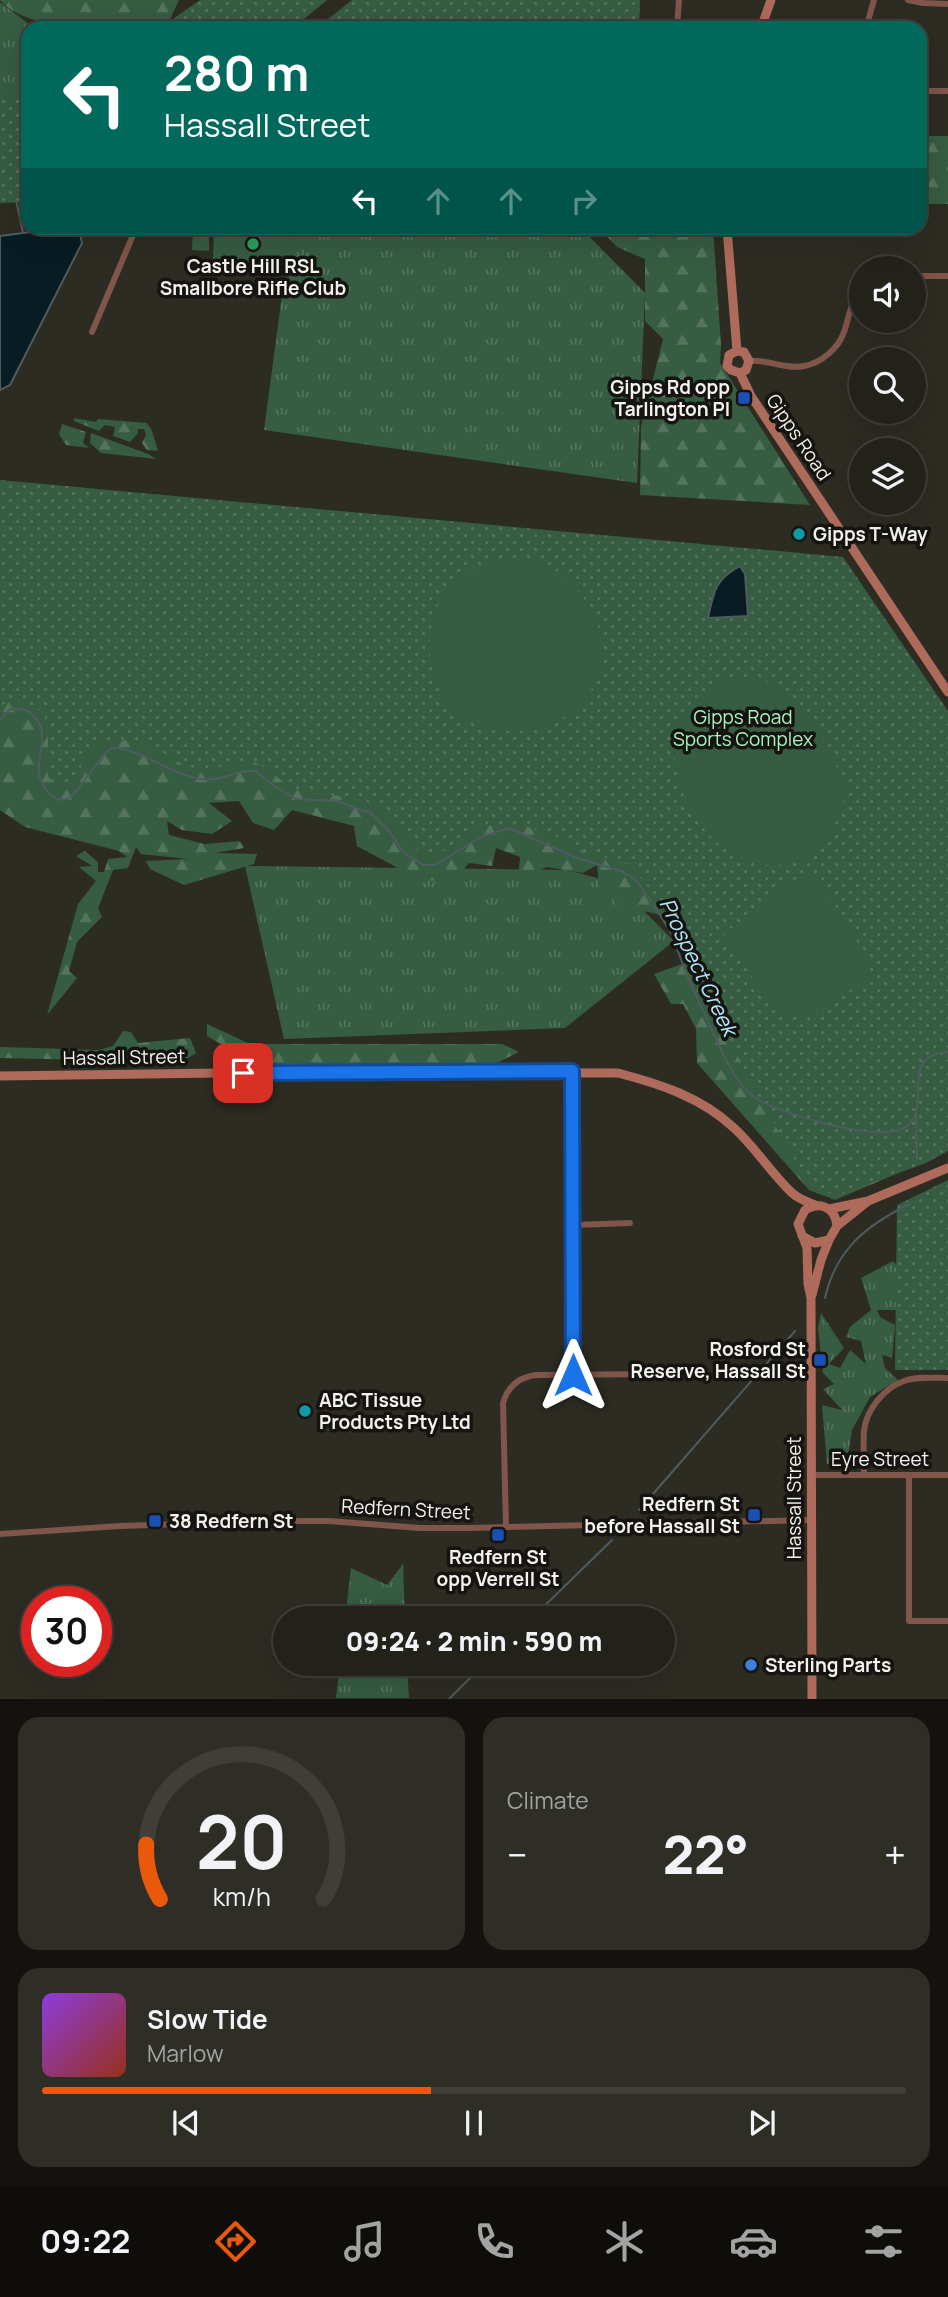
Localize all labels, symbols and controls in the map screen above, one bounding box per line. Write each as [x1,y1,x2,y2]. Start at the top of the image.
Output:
text: 280 m [164,39,309,106]
icon: left [49,49,140,140]
text: Hassall Street [164,103,370,147]
icon: left [346,182,384,220]
icon: ahead [419,182,457,220]
icon: ahead [492,182,530,220]
icon: right [565,182,603,220]
marker: Castle Hill RSL Smallbore Rifle Club [245,236,261,252]
place label: Castle Hill RSL Smallbore Rifle Club [160,253,346,301]
map controls [849,256,926,515]
button: sound [849,256,926,333]
button: search [849,347,926,424]
place label: Gipps Rd opp Tarlington Pl [610,374,730,422]
street label: Gipps Road [761,389,837,485]
marker: Gipps Rd opp Tarlington Pl [736,390,752,406]
button: layers [849,438,926,515]
place label: Gipps T-Way [813,521,928,547]
marker: Gipps T-Way [791,526,807,542]
park label: Gipps Road Sports Complex [673,704,813,752]
water label: Prospect Creek [654,893,745,1042]
street label: Hassall Street [63,1043,185,1071]
pin [213,1043,273,1103]
icon: arrive [224,1054,262,1092]
place label: Rosford St Reserve, Hassall St [631,1336,806,1384]
position arrow [536,1338,610,1412]
marker: Rosford St Reserve, Hassall St [812,1352,828,1368]
place label: ABC Tissue Products Pty Ltd [319,1387,471,1435]
marker: ABC Tissue Products Pty Ltd [297,1403,313,1419]
street label: Hassall Street [781,1437,807,1559]
street label: Eyre Street [831,1446,929,1472]
place label: Redfern St before Hassall St [584,1491,740,1539]
street label: Redfern Street [341,1493,471,1525]
marker: Redfern St before Hassall St [746,1507,762,1523]
place label: 38 Redfern St [169,1508,293,1534]
marker: 38 Redfern St [147,1513,163,1529]
marker: Redfern St opp Verrell St [490,1527,506,1543]
place label: Redfern St opp Verrell St [436,1544,560,1592]
speed limit sign: 30 [21,1586,112,1677]
text: 09:24 · 2 min · 590 m [346,1623,602,1659]
place label: Sterling Parts [765,1652,891,1678]
marker: Sterling Parts [743,1657,759,1673]
text: Climate [507,1784,589,1816]
text: 20 [196,1792,287,1892]
text: 22° [663,1819,749,1890]
text: − [507,1828,528,1880]
text: + [884,1828,906,1880]
text: km/h [212,1879,271,1914]
text: Slow Tide [147,2001,268,2037]
text: Marlow [147,2037,224,2069]
icon: previous [167,2104,205,2142]
icon: pause [455,2104,493,2142]
icon: next [743,2104,781,2142]
icon: directions [211,2217,260,2266]
icon: music [340,2217,389,2266]
icon: phone [470,2217,519,2266]
icon: climate [600,2217,649,2266]
icon: car [729,2217,778,2266]
icon: filters [859,2217,908,2266]
text: 09:22 [40,2219,130,2263]

